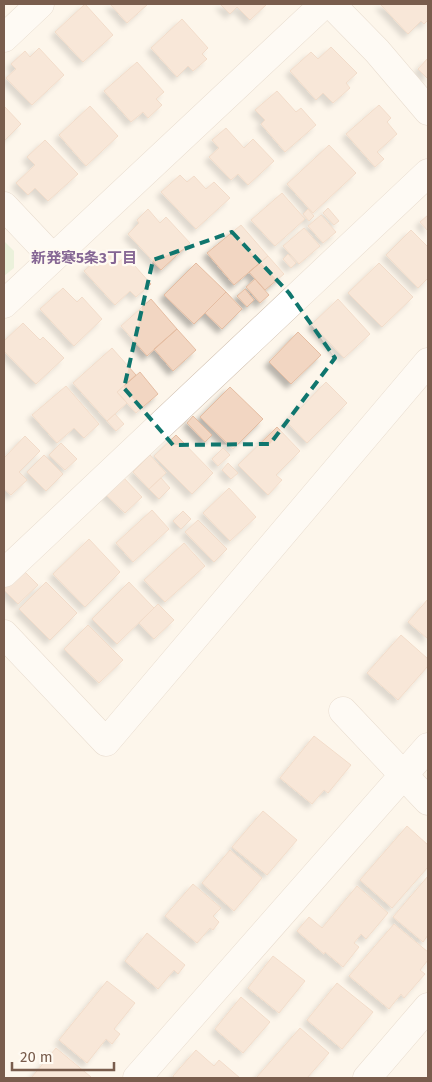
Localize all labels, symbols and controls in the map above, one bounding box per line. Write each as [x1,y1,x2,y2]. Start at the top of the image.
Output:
district label: 新発寒5条3丁目 [31,249,137,267]
scale bar [12,1040,115,1072]
text: 20 m [20,1048,53,1066]

